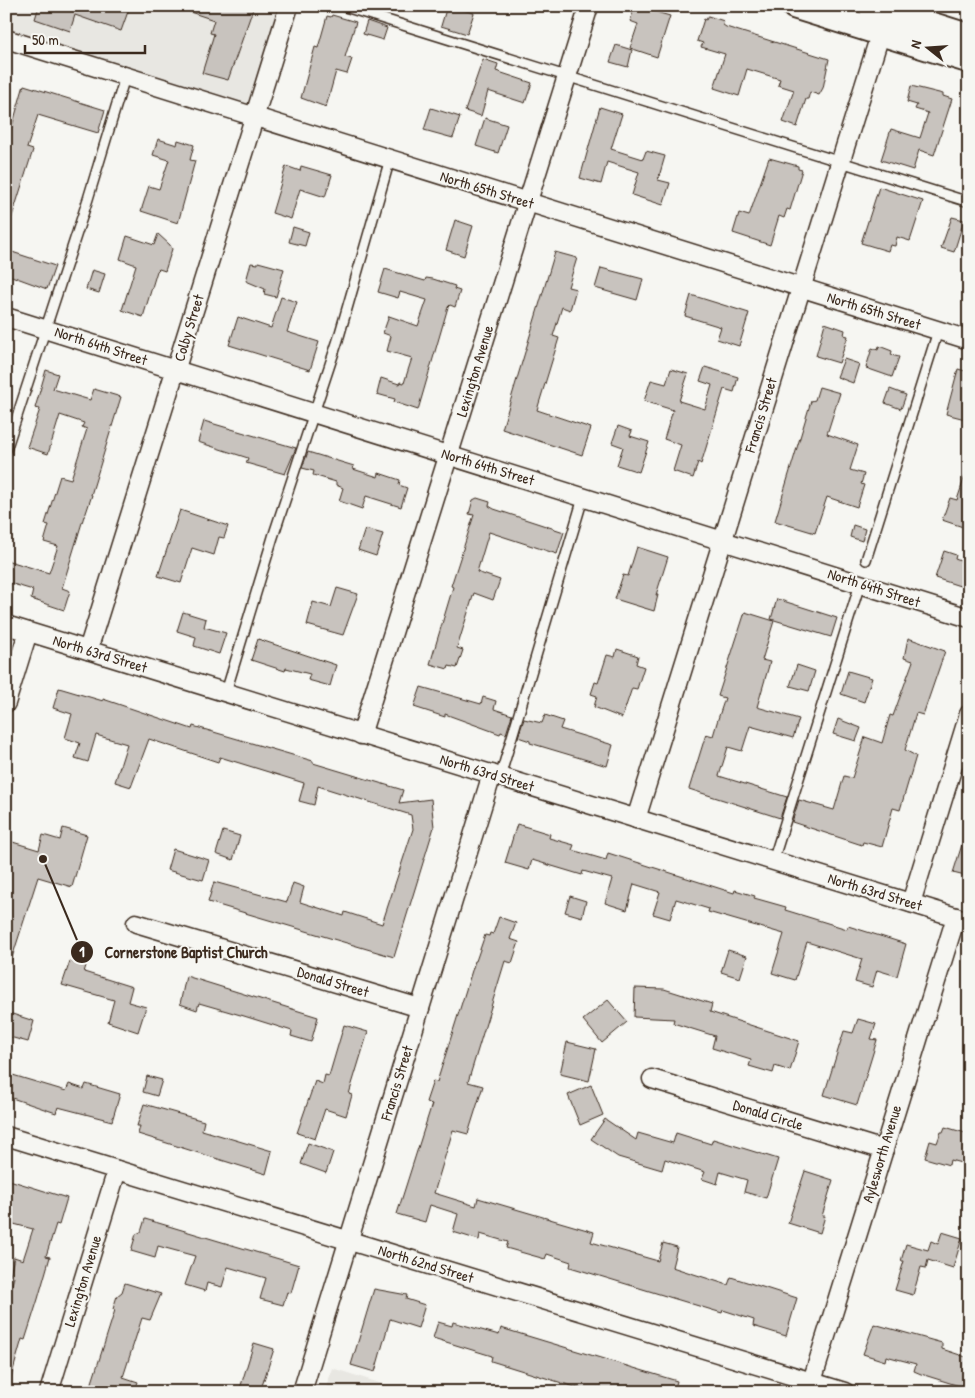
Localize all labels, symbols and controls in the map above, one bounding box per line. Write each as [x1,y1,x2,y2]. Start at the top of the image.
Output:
scale bar [25,22,145,54]
north arrow [902,22,952,72]
text: 50 m [32,29,59,50]
text: N [905,37,925,50]
street label: North 65th Street [438,165,537,214]
street label: North 65th Street [825,286,924,335]
street label: Colby Street [168,291,209,364]
street label: North 64th Street [52,321,151,371]
street label: Lexington Avenue [451,323,498,419]
street label: Francis Street [739,374,782,456]
street label: North 64th Street [439,442,538,491]
street label: North 64th Street [825,563,924,613]
street label: North 63rd Street [50,629,151,678]
street label: North 63rd Street [437,748,538,797]
street label: North 63rd Street [825,867,926,916]
callout: Cornerstone Baptist Church [69,937,277,968]
text: 1 [79,941,85,962]
text: Cornerstone Baptist Church [104,941,268,964]
street label: Donald Street [295,961,372,1003]
street label: Francis Street [375,1042,418,1124]
street label: Donald Circle [731,1094,806,1135]
street label: Aylesworth Avenue [857,1102,906,1205]
street label: Lexington Avenue [59,1233,106,1329]
street label: North 62nd Street [376,1239,477,1288]

